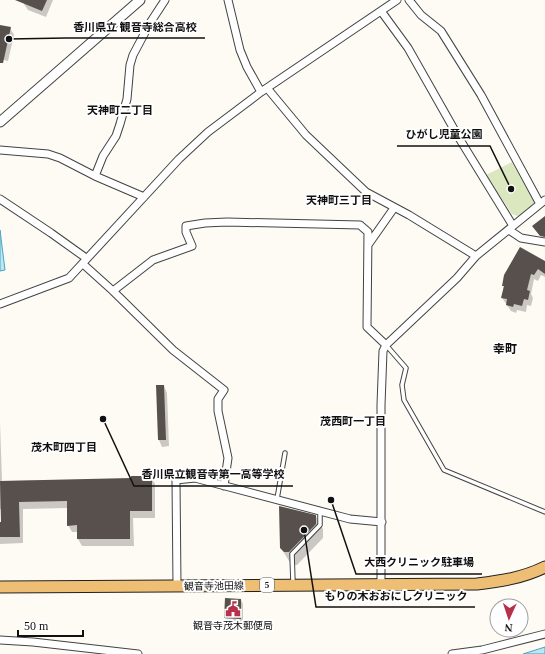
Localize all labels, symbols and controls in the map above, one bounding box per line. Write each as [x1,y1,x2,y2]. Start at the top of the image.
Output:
callout: 香川県立 観音寺総合高校 [66,15,205,38]
text: 香川県立 観音寺総合高校 [73,21,197,33]
district label: 天神町二丁目 [87,104,153,116]
callout: ひがし児童公園 [397,123,490,146]
text: ひがし児童公園 [406,128,483,140]
district label: 天神町三丁目 [306,194,372,206]
district label: 幸町 [493,342,517,356]
district label: 茂西町一丁目 [320,415,386,427]
district label: 茂木町四丁目 [31,441,97,453]
callout: 香川県立観音寺第一高等学校 [134,463,293,486]
text: 香川県立観音寺第一高等学校 [142,468,285,480]
callout: 大西クリニック駐車場 [356,551,482,574]
text: 大西クリニック駐車場 [364,556,474,568]
road number: 5 [260,578,274,592]
street label: 観音寺池田線 [184,580,244,592]
callout: もりの木おおにしクリニック [316,584,475,607]
text: もりの木おおにしクリニック [325,590,468,602]
north arrow [489,598,529,638]
public building icon: 観音寺茂木郵便局 [224,600,242,618]
scale bar [18,612,83,638]
text: 50 m [24,619,49,633]
place label: 観音寺茂木郵便局 [193,620,273,631]
text: N [504,622,513,634]

